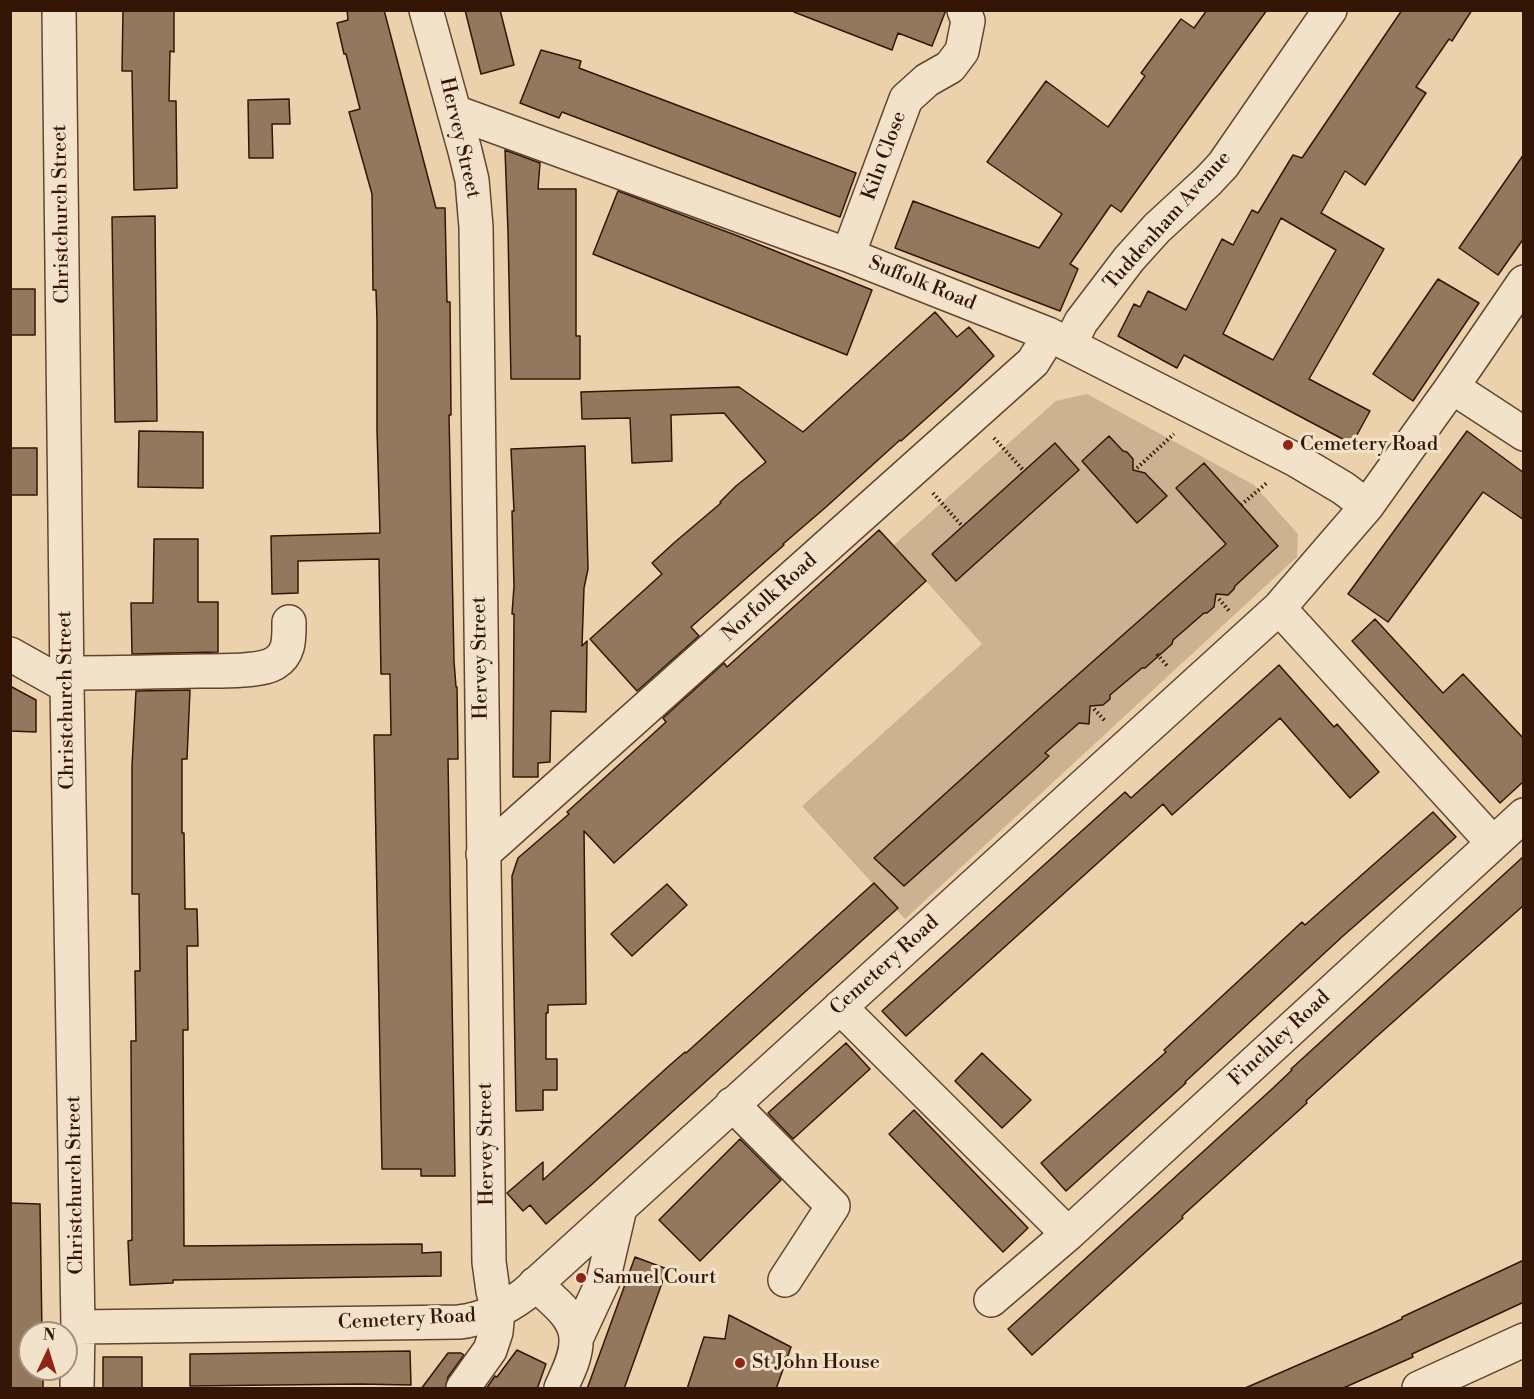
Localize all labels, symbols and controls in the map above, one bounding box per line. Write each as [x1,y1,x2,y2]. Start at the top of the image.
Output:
street label: Hervey Street [433,75,485,201]
street label: Kiln Close [858,108,912,204]
street label: Christchurch Street [48,124,76,304]
street label: Tuddenham Avenue [1099,147,1237,295]
street label: Suffolk Road [865,252,979,316]
place label: Cemetery Road [1300,433,1438,457]
marker: Cemetery Road [1281,438,1295,452]
street label: Norfolk Road [717,549,823,647]
street label: Hervey Street [468,596,494,720]
street label: Christchurch Street [53,610,81,790]
street label: Cemetery Road [826,911,944,1021]
street label: Finchley Road [1224,986,1336,1092]
street label: Hervey Street [474,1082,500,1206]
street label: Christchurch Street [62,1095,90,1275]
place label: Samuel Court [593,1266,716,1290]
marker: Samuel Court [574,1271,588,1285]
street label: Cemetery Road [337,1304,477,1336]
north arrow [18,1321,78,1381]
text: N [42,1325,56,1345]
place label: St John House [752,1351,880,1375]
marker: St John House [733,1356,747,1370]

